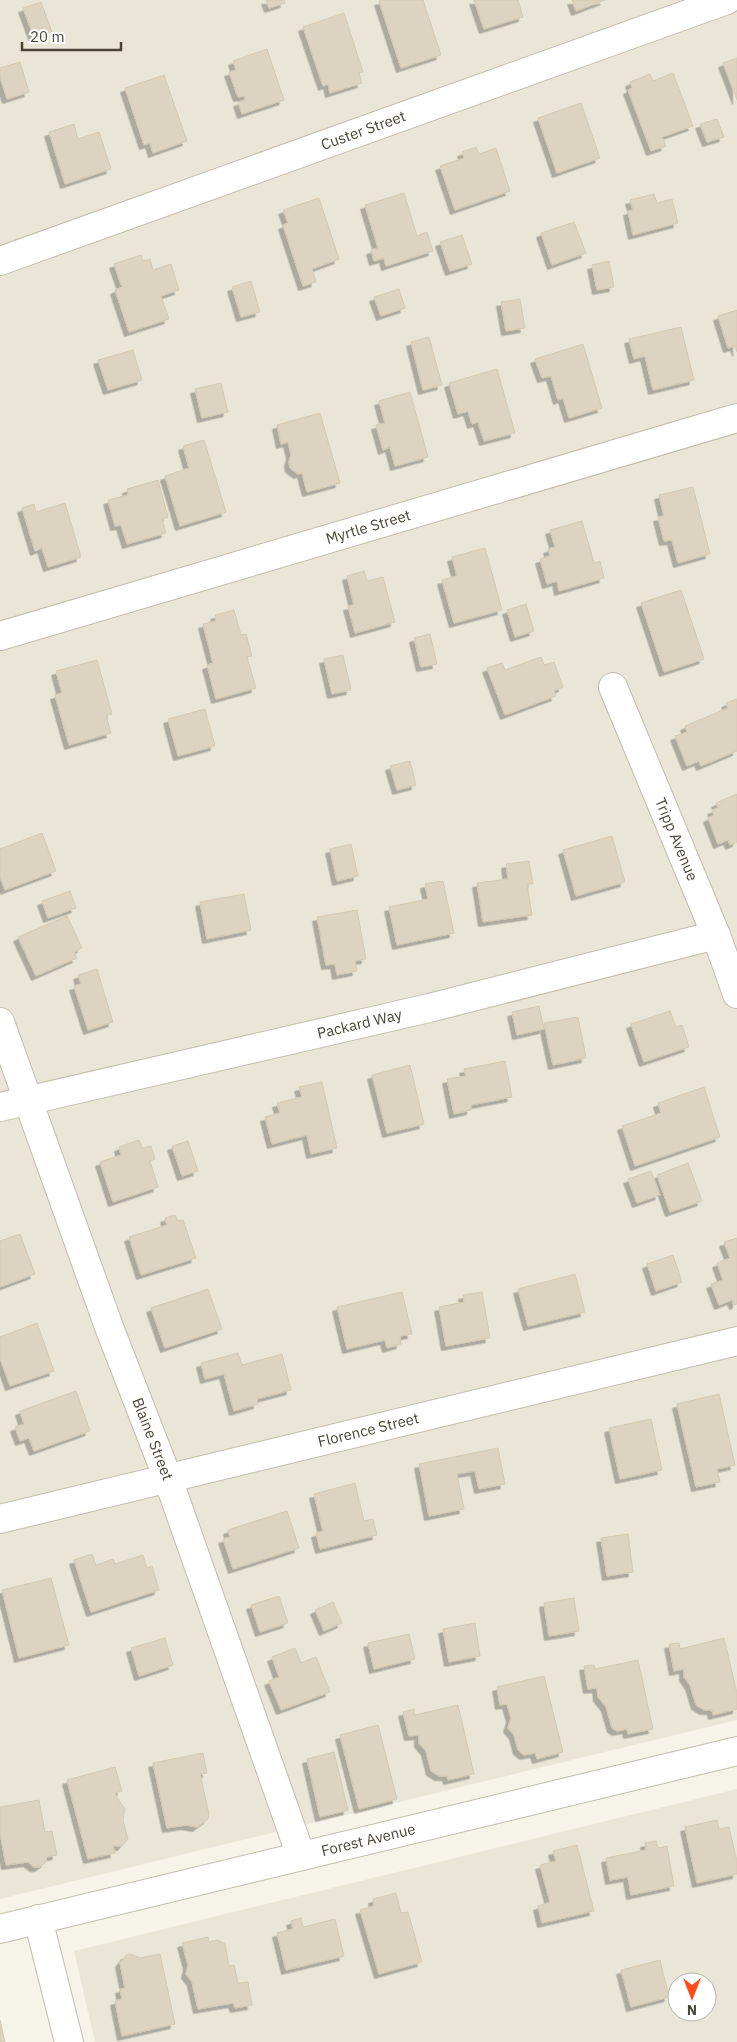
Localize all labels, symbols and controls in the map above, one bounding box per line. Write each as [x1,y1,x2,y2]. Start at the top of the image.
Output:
scale bar [22,20,121,52]
text: 20 m [30,27,65,46]
street label: Custer Street [318,106,408,154]
street label: Myrtle Street [323,505,413,548]
street label: Tripp Avenue [651,795,702,884]
street label: Packard Way [315,1004,404,1043]
street label: Blaine Street [128,1395,178,1483]
street label: Florence Street [316,1408,421,1451]
street label: Forest Avenue [319,1819,417,1860]
north arrow [667,1972,717,2022]
text: N [687,2001,697,2019]

